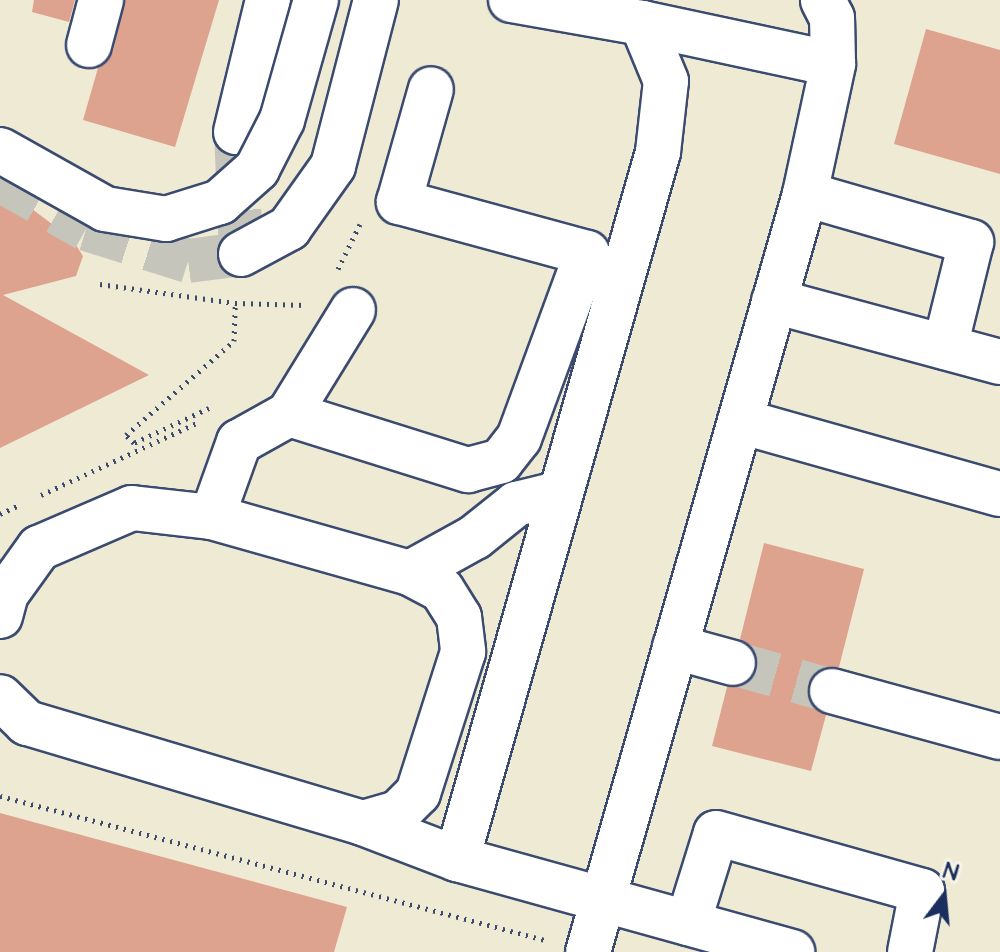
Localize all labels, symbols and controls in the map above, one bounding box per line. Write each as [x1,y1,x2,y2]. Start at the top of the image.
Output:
north arrow [904,856,984,936]
text: N [940,856,962,889]

